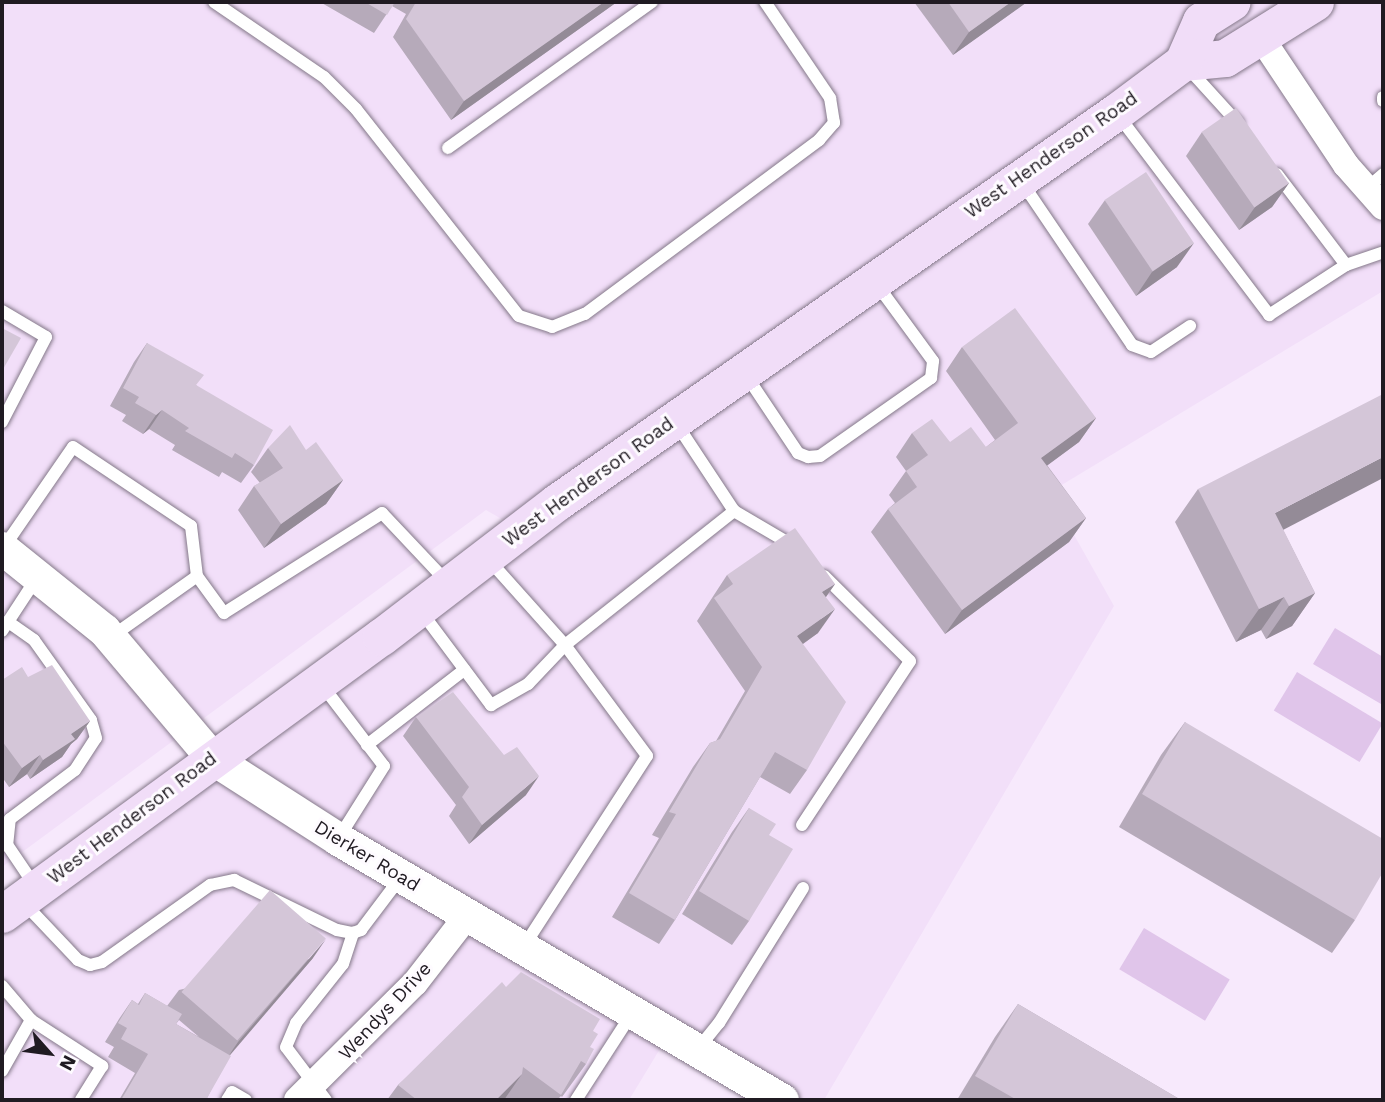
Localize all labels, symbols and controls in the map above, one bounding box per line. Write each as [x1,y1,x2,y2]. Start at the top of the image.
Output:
street label: West Henderson Road [960,87,1142,223]
street label: West Henderson Road [498,412,678,552]
street label: West Henderson Road [43,747,221,889]
street label: Dierker Road [310,815,424,897]
street label: Wendys Drive [334,957,436,1065]
north arrow [14,1018,84,1088]
text: N [55,1051,81,1075]

